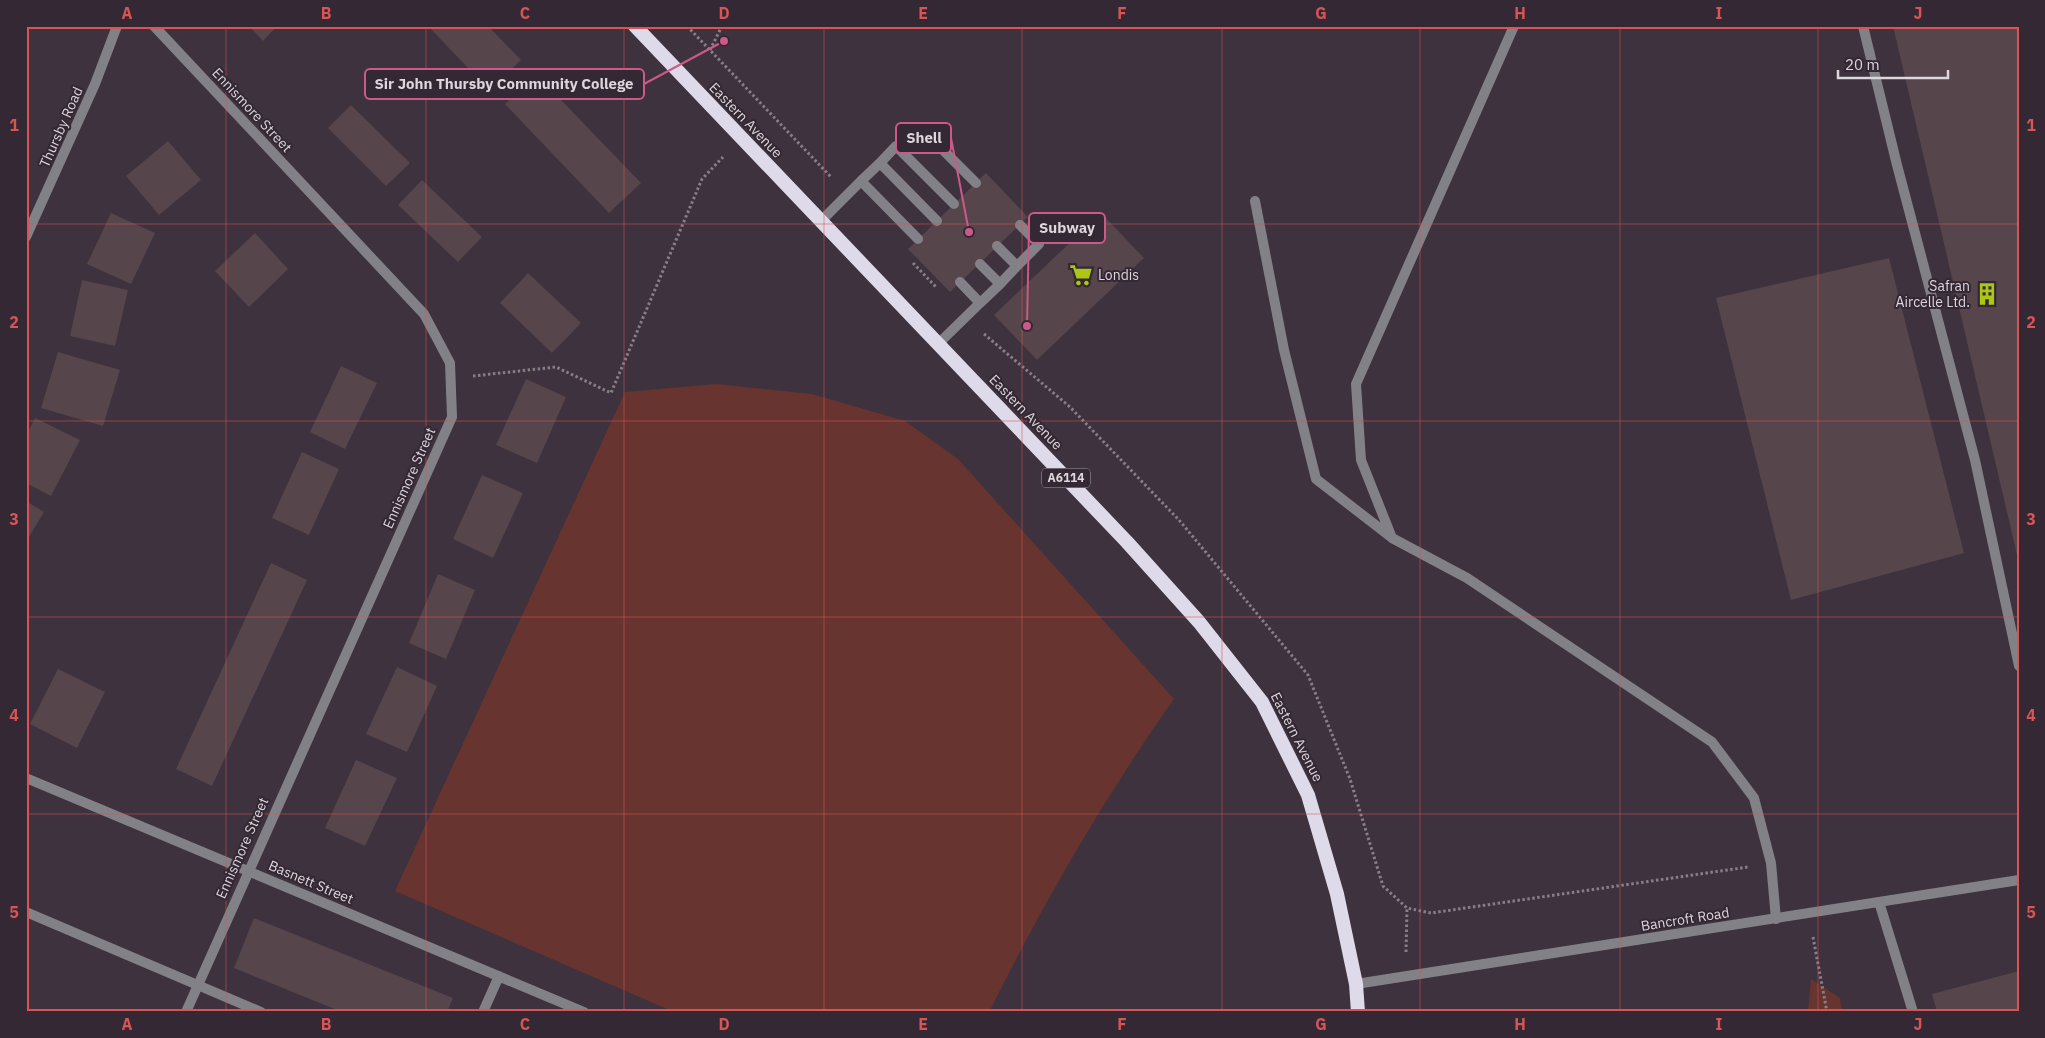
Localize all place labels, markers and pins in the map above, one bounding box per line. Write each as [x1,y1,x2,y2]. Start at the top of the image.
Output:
callout: Sir John Thursby Community College [365,69,644,99]
callout: Shell [896,123,951,153]
callout: Subway [1029,213,1105,243]
supermarket icon: Londis [1068,262,1094,288]
place label: Londis [1098,266,1139,284]
place label: Safran Aircelle Ltd. [1896,277,1970,311]
building icon: Safran Aircelle Ltd. [1974,281,2000,307]

